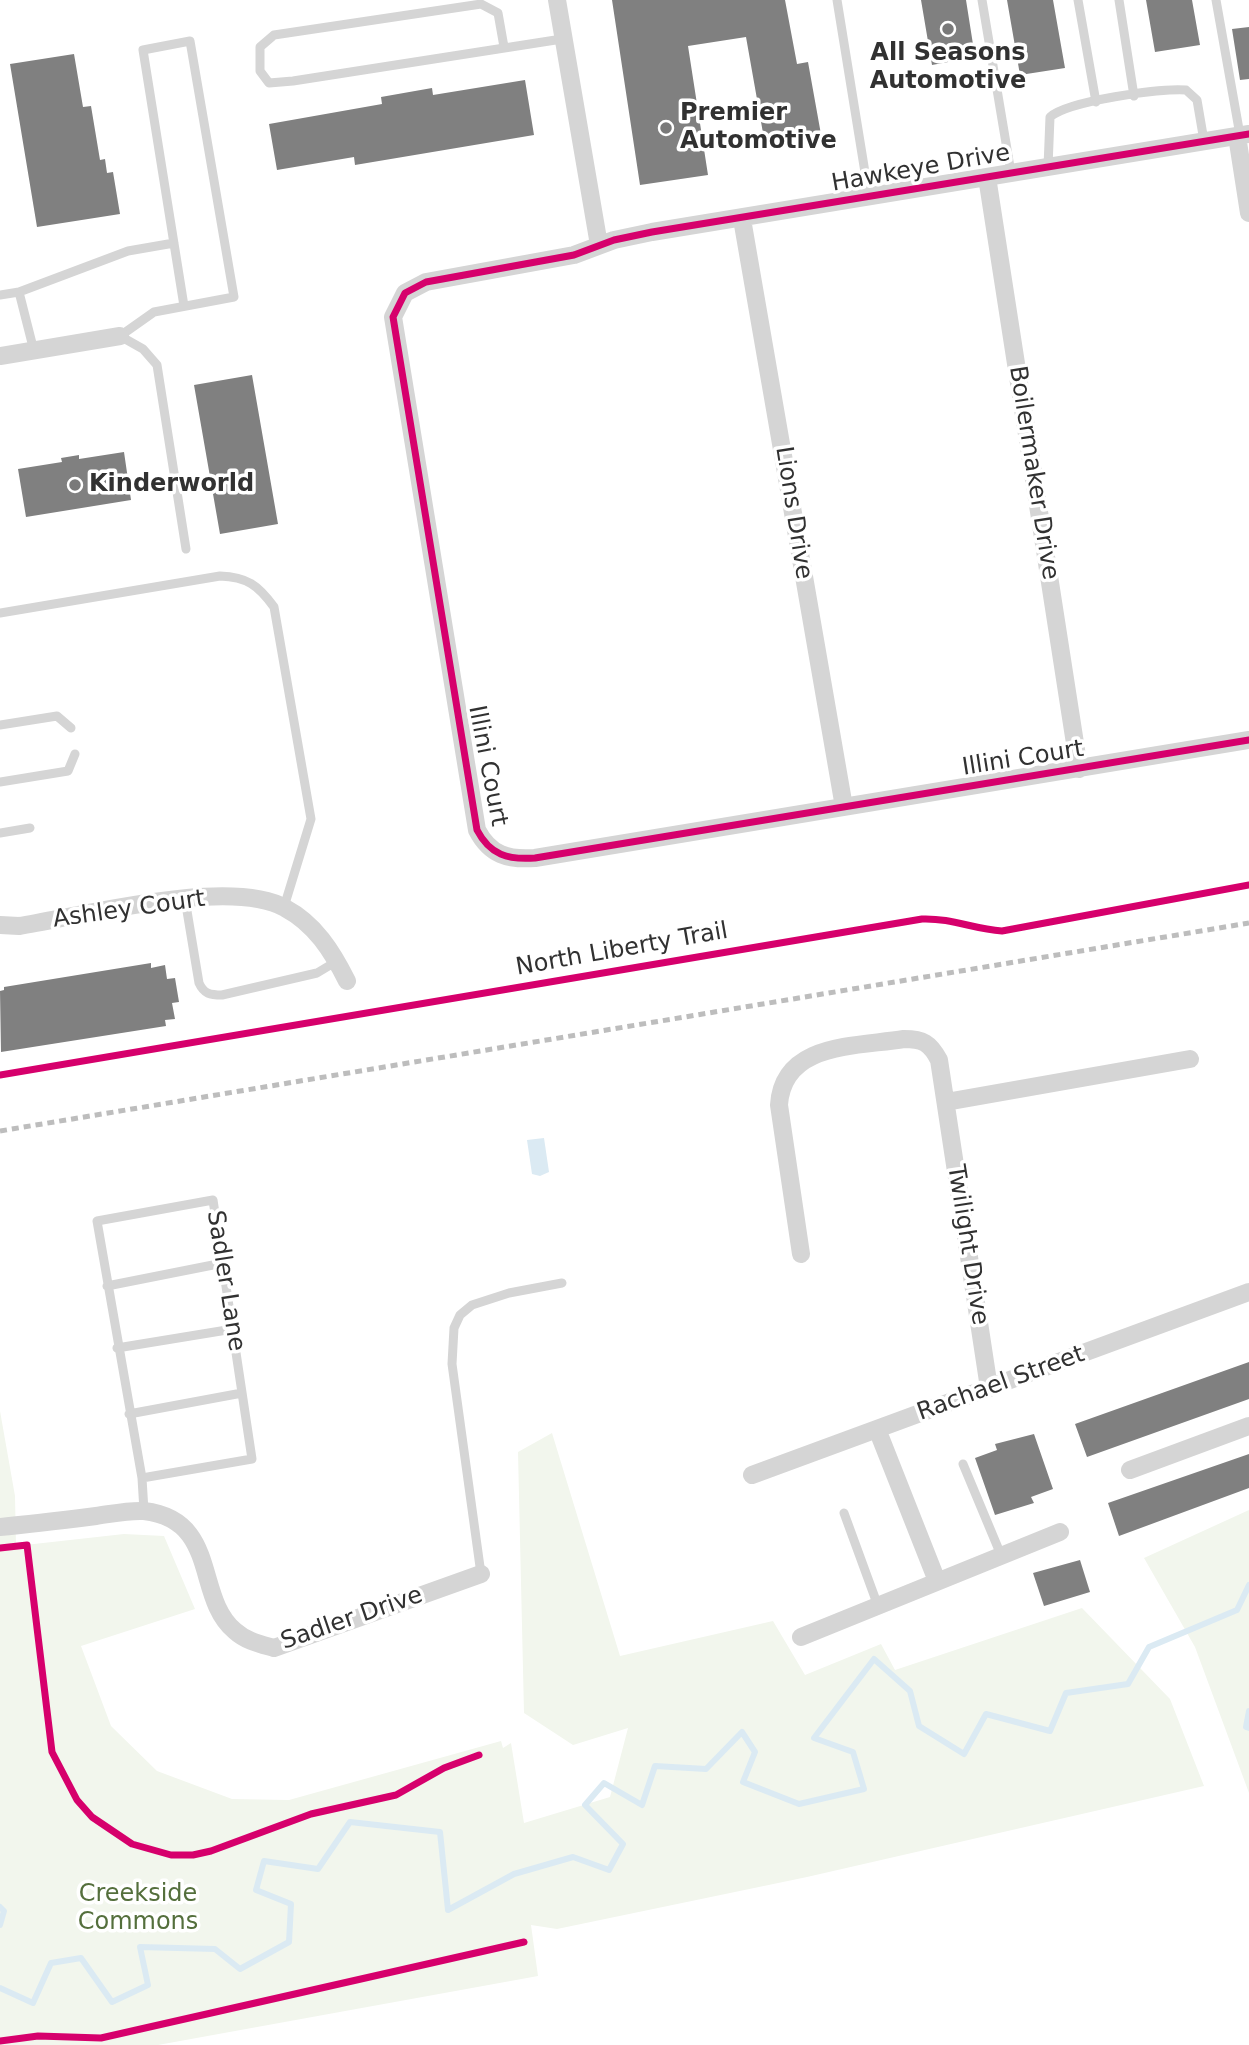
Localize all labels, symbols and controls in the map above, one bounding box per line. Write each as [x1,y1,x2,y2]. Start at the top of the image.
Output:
marker: All Seasons Automotive [940,21,956,37]
place label: All Seasons Automotive [870,40,1026,96]
place label: Premier Automotive [680,100,837,156]
marker: Premier Automotive [658,120,674,136]
street label: Hawkeye Drive [829,139,1013,199]
street label: Boilermaker Drive [1002,364,1064,582]
street label: Lions Drive [768,445,818,581]
place label: Kinderworld [89,471,254,499]
marker: Kinderworld [67,477,83,493]
street label: Illini Court [461,703,513,829]
street label: Illini Court [960,735,1086,783]
street label: Ashley Court [51,885,207,935]
street label: North Liberty Trail [514,917,730,983]
street label: Twilight Drive [940,1163,994,1327]
street label: Sadler Lane [200,1209,250,1353]
street label: Rachael Street [913,1340,1089,1428]
street label: Sadler Drive [277,1581,427,1657]
park label: Creekside Commons [78,1881,198,1937]

